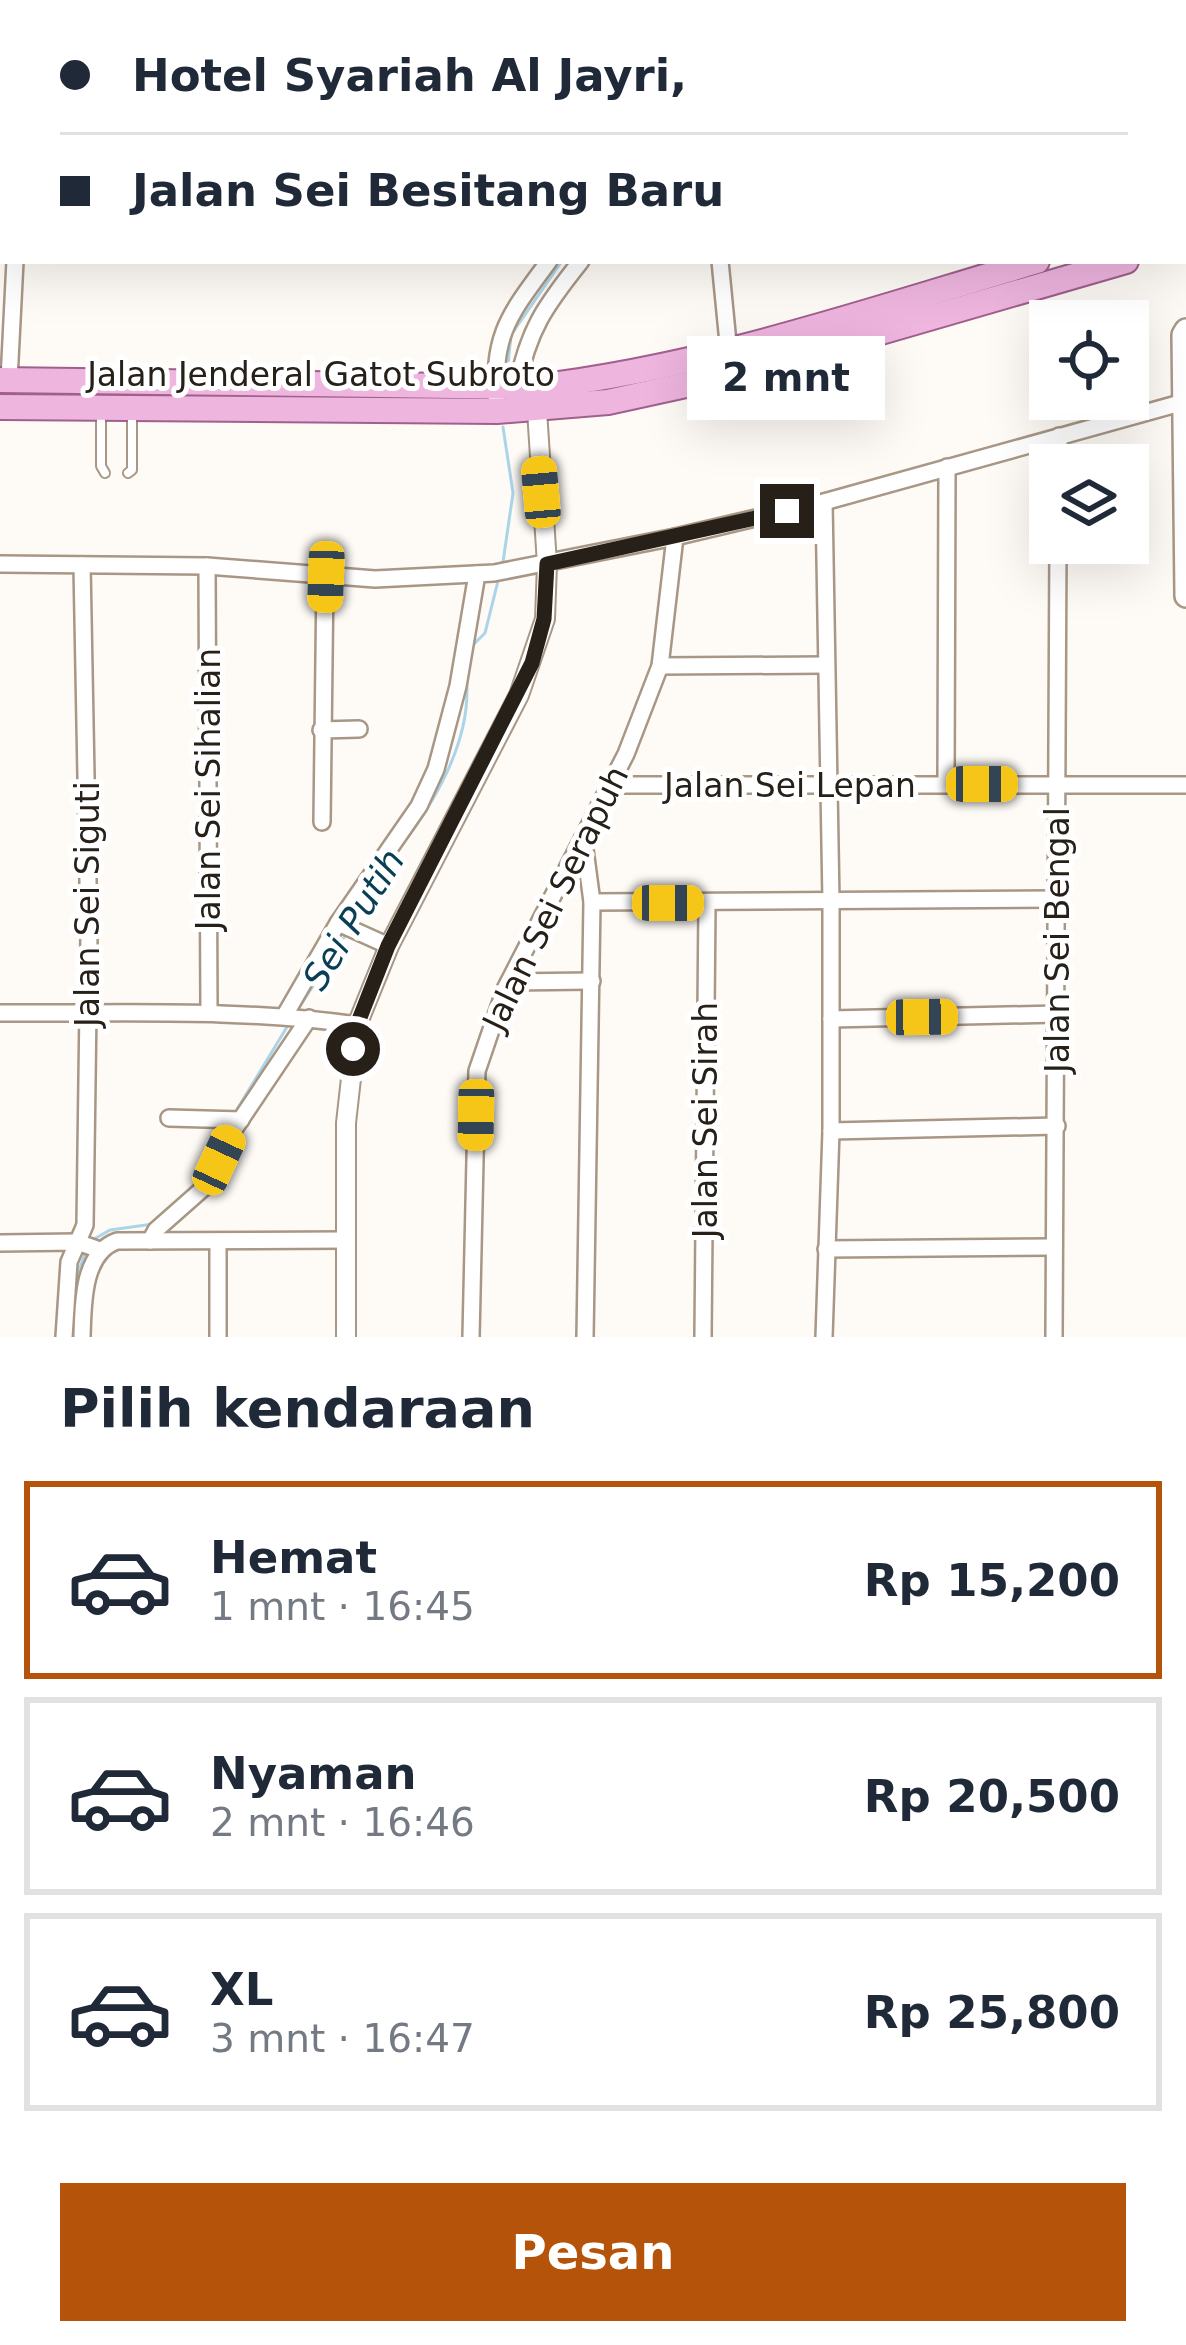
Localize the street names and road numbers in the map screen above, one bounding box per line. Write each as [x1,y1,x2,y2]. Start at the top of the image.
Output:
street label: Jalan Jenderal Gatot Subroto [85,355,555,394]
street label: Jalan Sei Sihalian [189,648,228,932]
street label: Jalan Sei Serapuh [474,760,636,1039]
street label: Jalan Sei Lepan [662,766,916,805]
street label: Jalan Sei Siguti [68,781,107,1029]
street label: Jalan Sei Bengal [1038,807,1077,1075]
street label: Jalan Sei Sirah [686,1002,725,1240]

